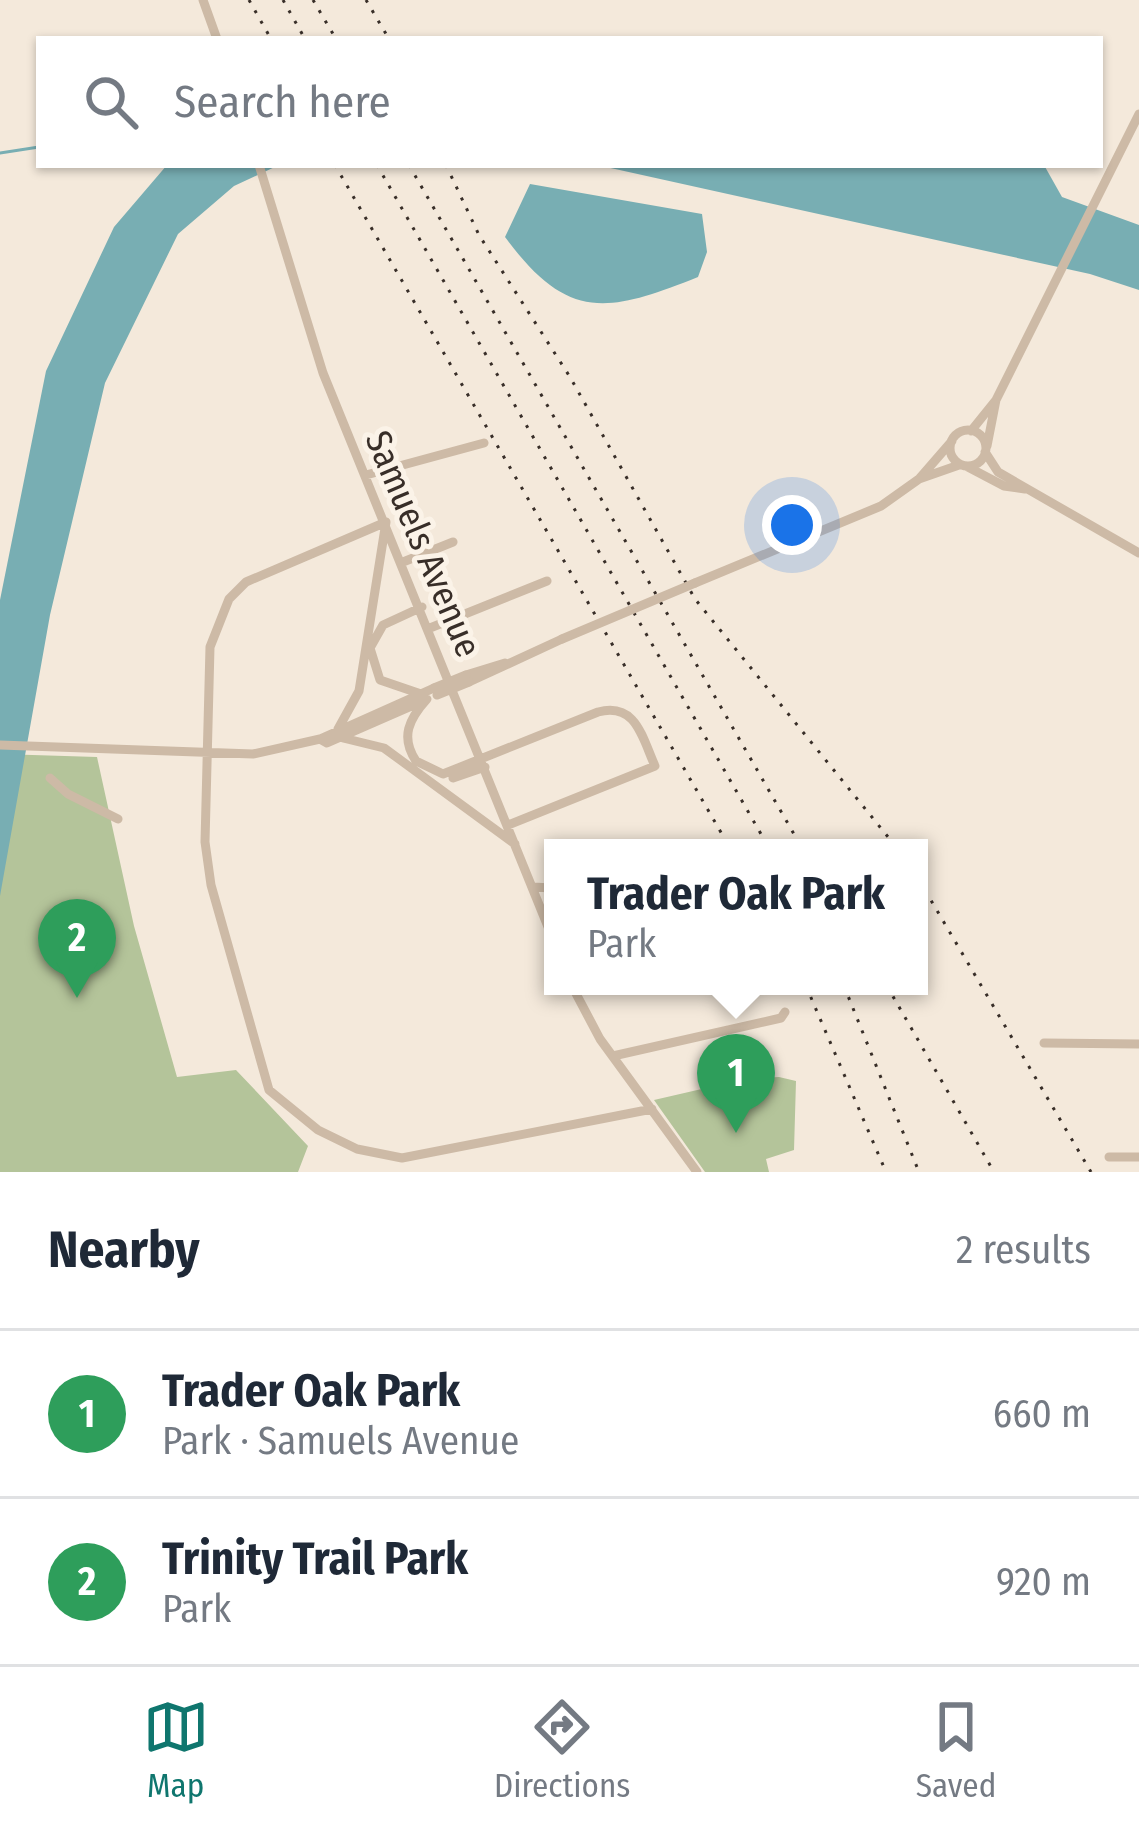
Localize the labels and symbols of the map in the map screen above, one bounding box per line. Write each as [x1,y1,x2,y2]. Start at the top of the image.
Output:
street label: Samuels Avenue [356,424,490,664]
your location [762,495,822,555]
pin: 2 [38,899,116,998]
pin: 1 [697,1034,775,1133]

